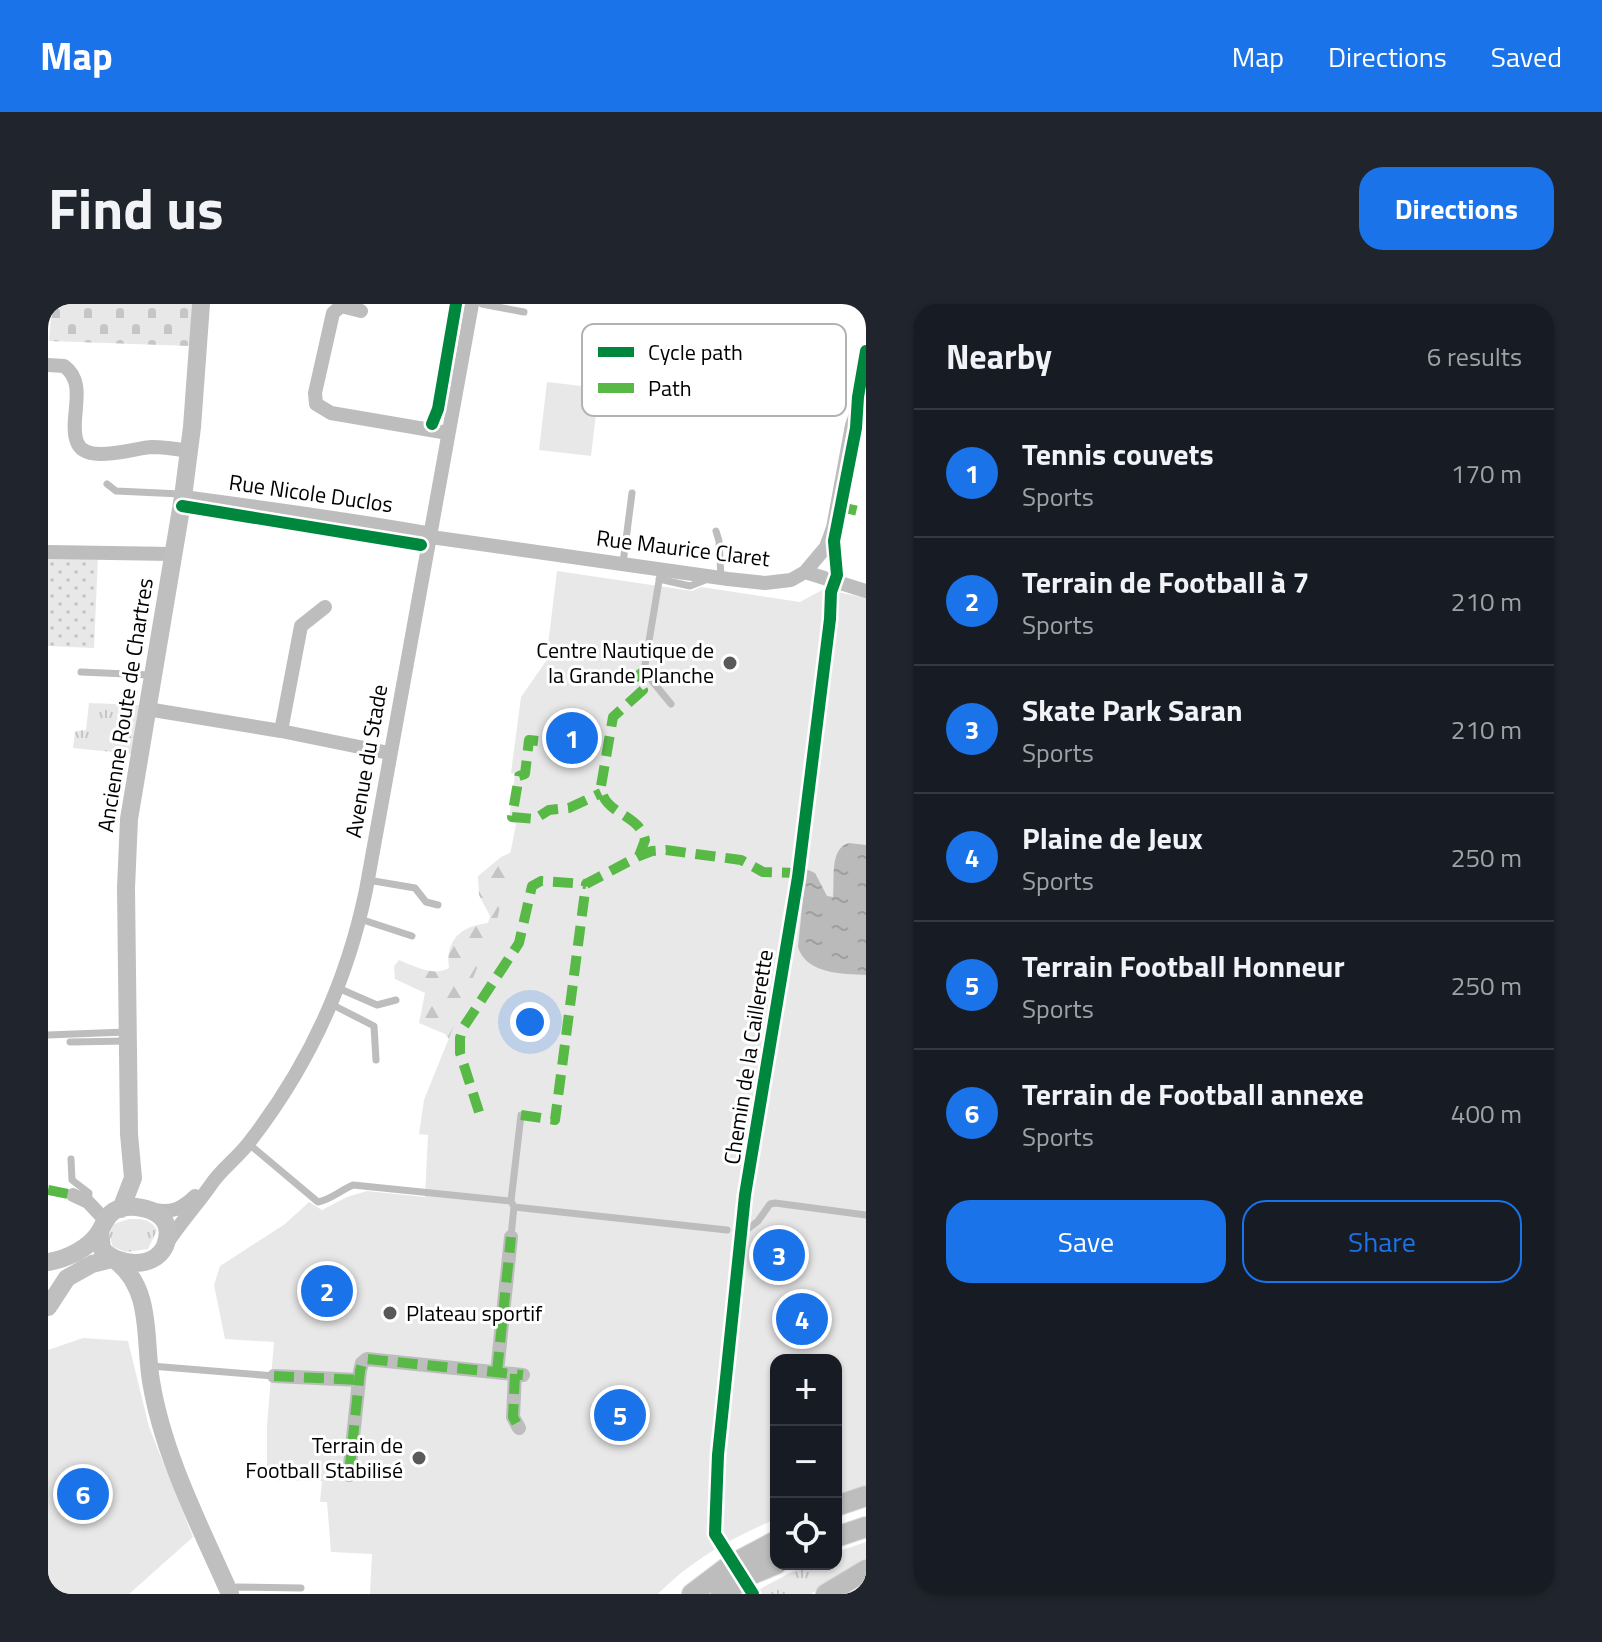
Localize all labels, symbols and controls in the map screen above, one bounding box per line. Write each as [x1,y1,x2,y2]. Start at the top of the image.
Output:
text: Map [40,27,113,85]
text: Map [1232,35,1284,78]
text: Directions [1328,35,1447,78]
text: Saved [1491,35,1562,78]
text: Find us [48,166,224,251]
button: Directions [1359,167,1554,250]
legend [582,324,846,416]
text: Nearby [946,330,1052,382]
text: Cycle path [648,335,743,369]
text: 6 results [1427,337,1522,376]
text: Path [648,371,692,405]
text: Tennis couvets [1022,431,1214,477]
text: 1 [965,454,979,493]
text: 170 m [1451,454,1522,493]
street label: Rue Nicole Duclos [227,465,395,521]
text: Sports [1022,477,1094,516]
street label: Rue Maurice Claret [594,521,772,576]
text: Terrain de Football à 7 [1022,559,1309,605]
street label: Ancienne Route de Chartres [88,576,162,834]
text: 2 [965,582,979,621]
text: 210 m [1451,582,1522,621]
text: Sports [1022,605,1094,644]
place label: Centre Nautique de la Grande Planche [536,633,714,692]
marker: Centre Nautique de la Grande Planche [721,654,739,672]
street label: Avenue du Stade [336,682,396,840]
text: Skate Park Saran [1022,687,1243,733]
pin: 1 [546,708,598,768]
text: 3 [965,710,979,749]
text: 210 m [1451,710,1522,749]
text: Sports [1022,733,1094,772]
text: Plaine de Jeux [1022,815,1203,861]
text: 4 [965,838,979,877]
text: 250 m [1451,838,1522,877]
text: Sports [1022,861,1094,900]
text: Terrain Football Honneur [1022,943,1345,989]
street label: Chemin de la Caillerette [714,947,782,1167]
text: 5 [965,966,979,1005]
text: 250 m [1451,966,1522,1005]
text: Sports [1022,989,1094,1028]
your location [510,1002,550,1042]
text: Terrain de Football annexe [1022,1071,1364,1117]
text: 6 [965,1094,979,1133]
text: 400 m [1451,1094,1522,1133]
text: Sports [1022,1117,1094,1156]
button: Save [946,1200,1226,1283]
button: Share [1242,1200,1522,1283]
pin: 3 [753,1225,805,1285]
pin: 2 [301,1261,353,1321]
pin: 4 [776,1289,828,1349]
place label: Plateau sportif [406,1296,543,1330]
marker: Plateau sportif [381,1304,399,1322]
map controls [770,1354,842,1570]
button: + [770,1354,842,1426]
pin: 5 [594,1385,646,1445]
button: − [770,1426,842,1498]
place label: Terrain de Football Stabilisé [245,1428,403,1487]
marker: Terrain de Football Stabilisé [410,1449,428,1467]
pin: 6 [57,1464,109,1524]
button: locate [770,1498,842,1570]

